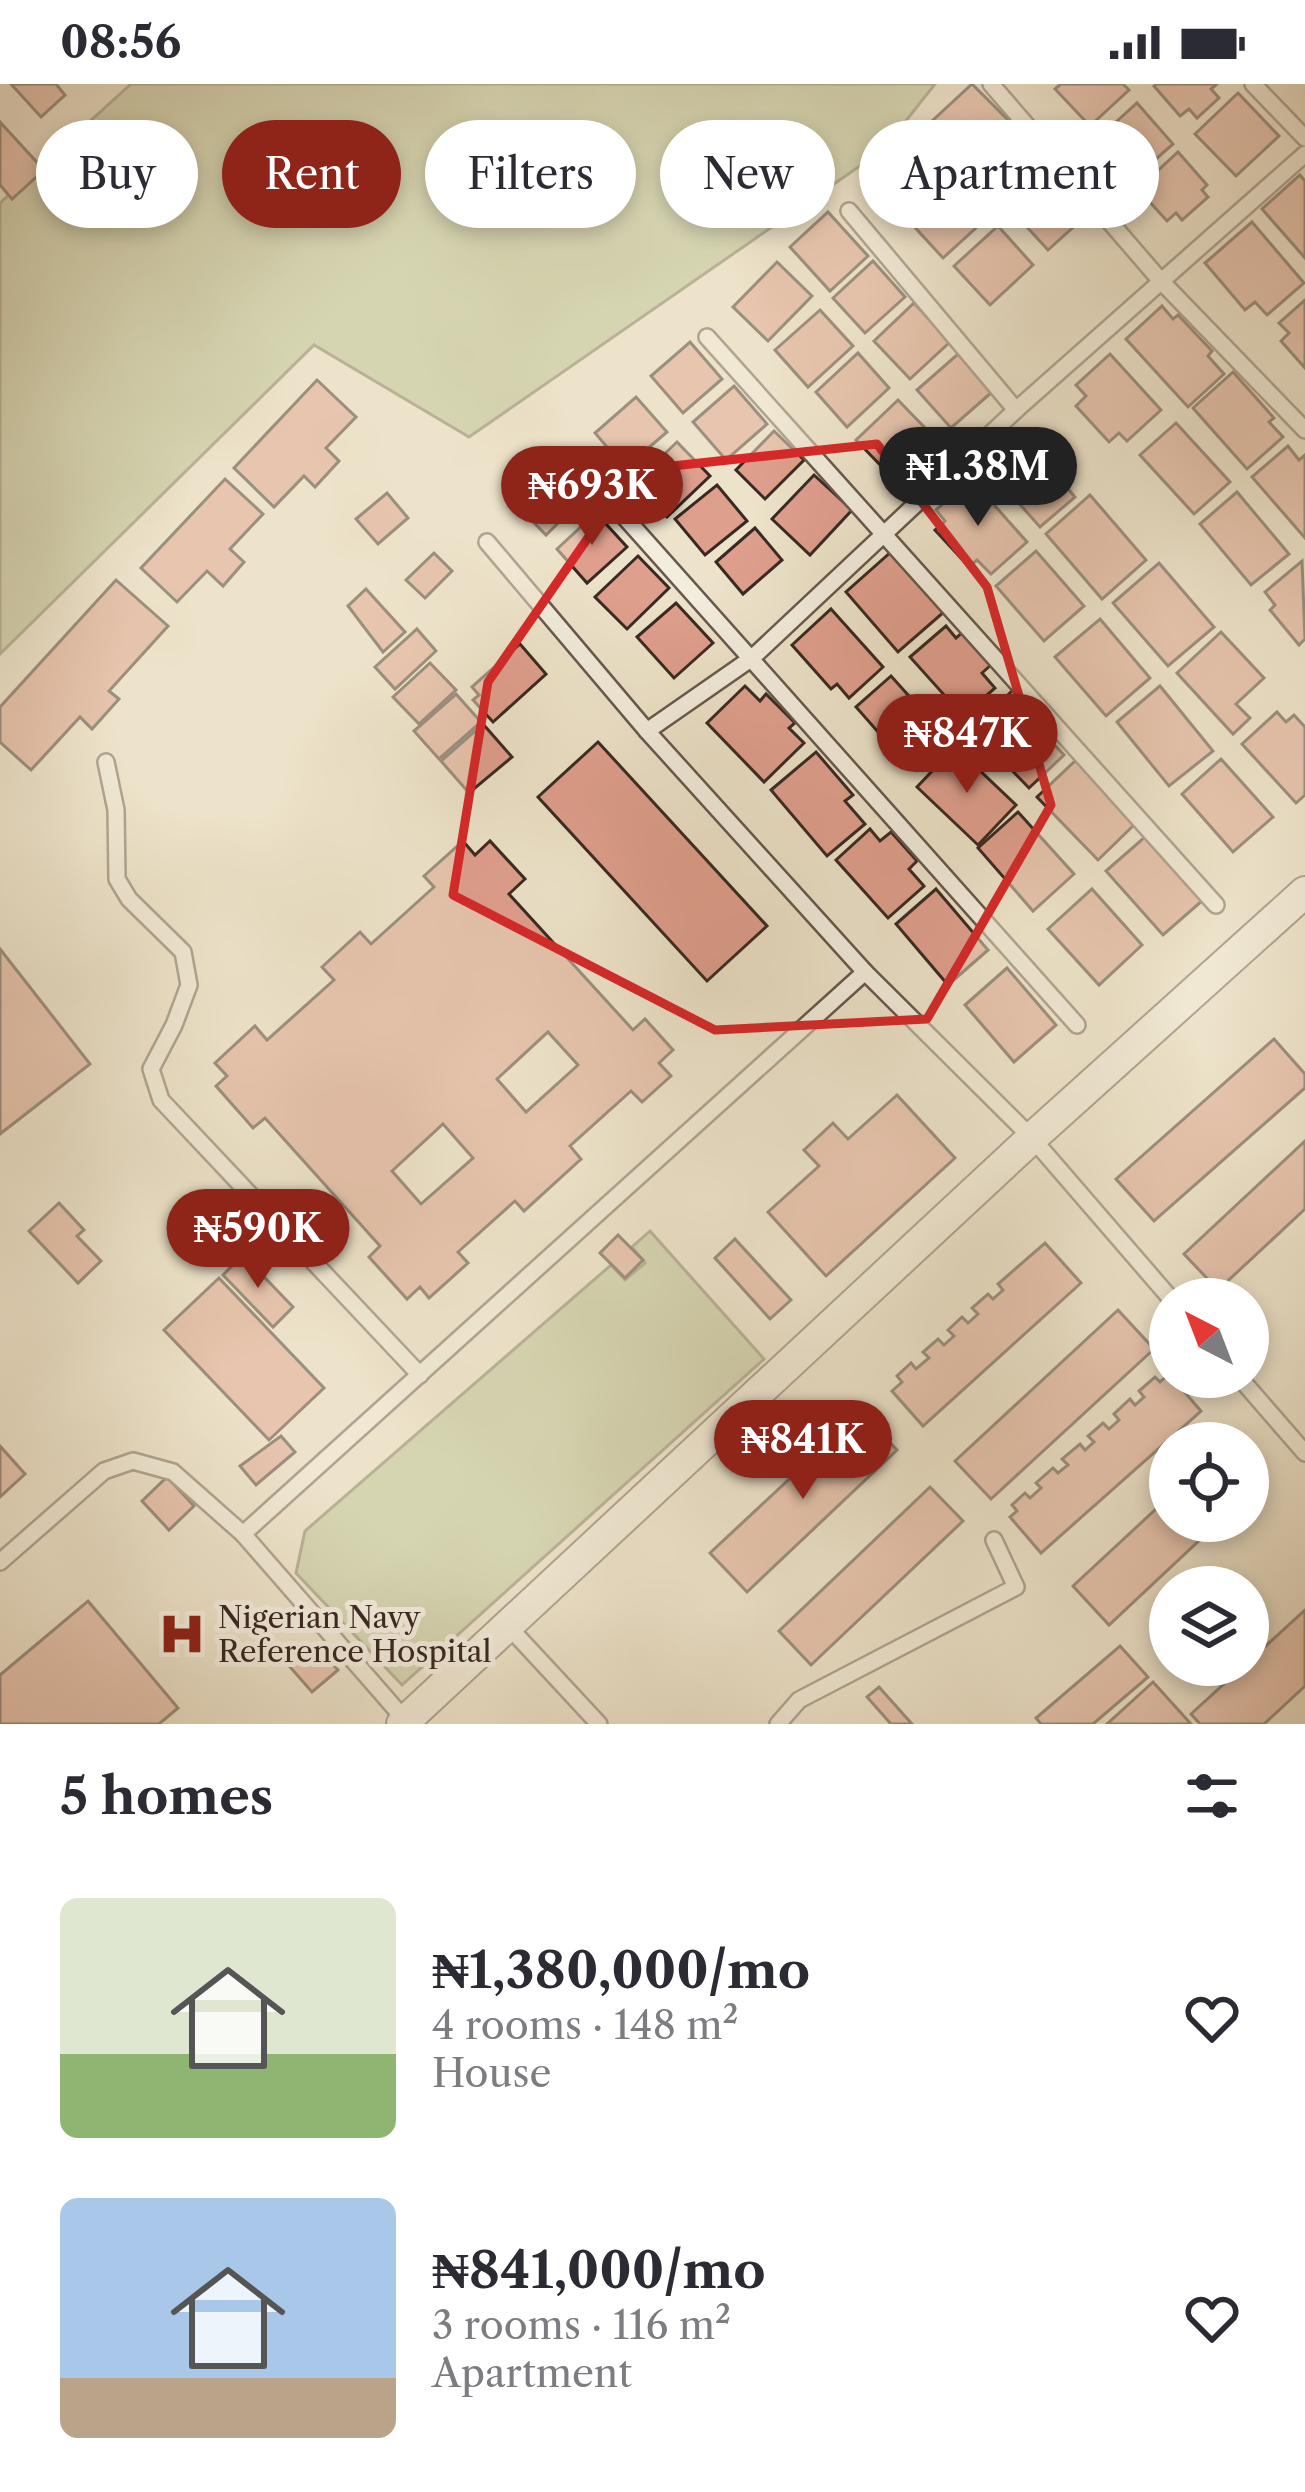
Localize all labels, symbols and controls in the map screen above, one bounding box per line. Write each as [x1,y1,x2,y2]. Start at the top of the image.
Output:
text: 08:56 [60,14,181,70]
chip: Buy [36,120,198,228]
chip: Rent [222,120,401,228]
chip: Filters [425,120,636,228]
chip: New [660,120,835,228]
chip: Apartment [859,120,1159,228]
pin: ₦1.38M [880,427,1076,529]
text: ₦1.38M [906,442,1050,490]
pin: ₦693K [508,446,676,548]
text: ₦693K [528,461,656,509]
pin: ₦847K [883,694,1051,796]
text: ₦847K [904,709,1030,757]
pin: ₦590K [174,1189,342,1291]
text: ₦590K [194,1204,322,1252]
north arrow [1149,1278,1269,1398]
map controls [1149,1278,1269,1686]
pin: ₦841K [719,1400,887,1502]
text: ₦841K [741,1415,865,1463]
button: locate [1149,1422,1269,1542]
button: layers [1149,1566,1269,1686]
place label: Nigerian Navy Reference Hospital [218,1599,492,1670]
hospital icon: Nigerian Navy Reference Hospital [157,1609,207,1659]
icon: filters [1179,1763,1245,1829]
text: 5 homes [60,1765,273,1827]
text: ₦1,380,000/mo [432,1939,810,2001]
icon: home [156,1946,300,2090]
icon: heart [1179,1985,1245,2051]
text: 4 rooms · 148 m² [432,2001,738,2049]
text: House [432,2049,551,2097]
text: ₦841,000/mo [432,2239,766,2301]
icon: home [156,2246,300,2390]
icon: heart [1179,2285,1245,2351]
text: 3 rooms · 116 m² [432,2301,731,2349]
text: Apartment [432,2349,632,2397]

